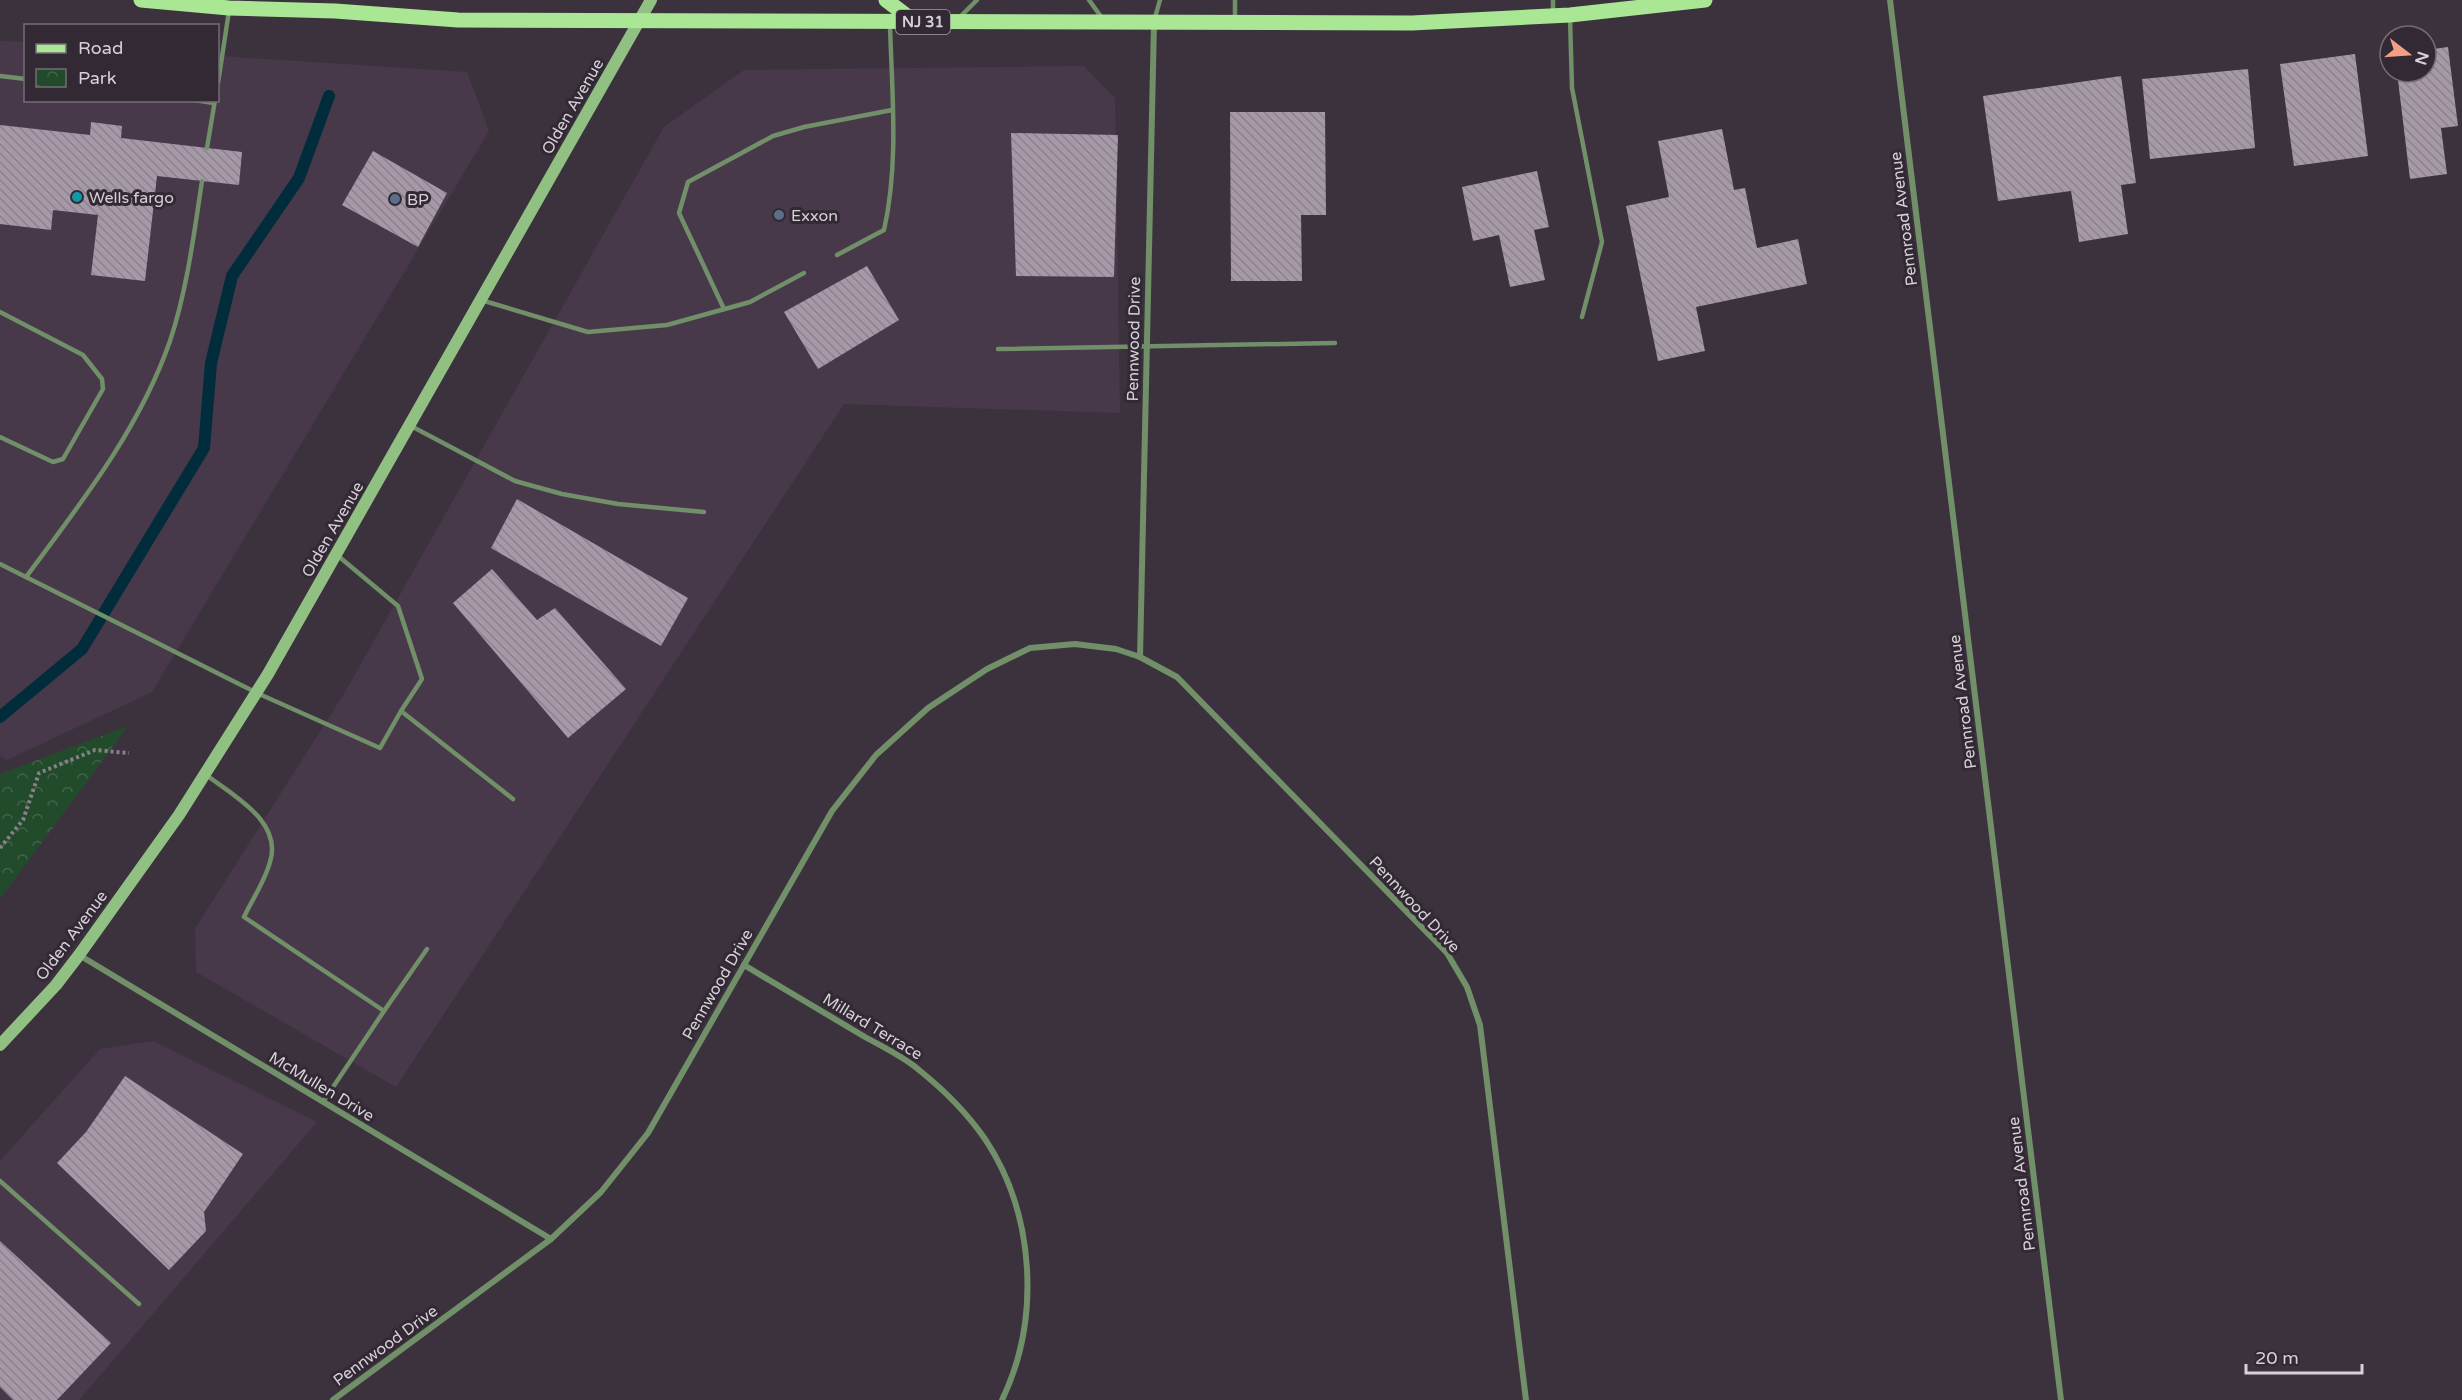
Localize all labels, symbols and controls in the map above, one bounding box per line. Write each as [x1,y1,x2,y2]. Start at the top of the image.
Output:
road number: NJ 31 [896,10,950,34]
legend [24,24,219,102]
north arrow [2378,24,2438,84]
text: Road [78,37,123,59]
text: N [2410,49,2433,67]
street label: Olden Avenue [537,55,608,158]
text: Park [78,67,117,89]
street label: Pennroad Avenue [1886,151,1922,287]
place label: Wells fargo [89,188,174,208]
marker: Wells fargo [70,190,84,204]
place label: BP [407,190,429,210]
marker: BP [388,192,402,206]
place label: Exxon [791,206,838,226]
marker: Exxon [772,208,786,222]
street label: Pennwood Drive [1123,277,1145,401]
street label: Olden Avenue [297,478,368,581]
street label: Pennroad Avenue [1945,634,1981,770]
street label: Pennwood Drive [1364,852,1464,957]
street label: Olden Avenue [32,887,112,984]
street label: Pennwood Drive [678,926,758,1043]
street label: Millard Terrace [819,989,926,1065]
street label: McMullen Drive [265,1048,378,1126]
street label: Pennroad Avenue [2004,1116,2040,1252]
street label: Pennwood Drive [329,1301,442,1391]
scale bar [2246,1337,2362,1375]
text: 20 m [2255,1347,2299,1369]

